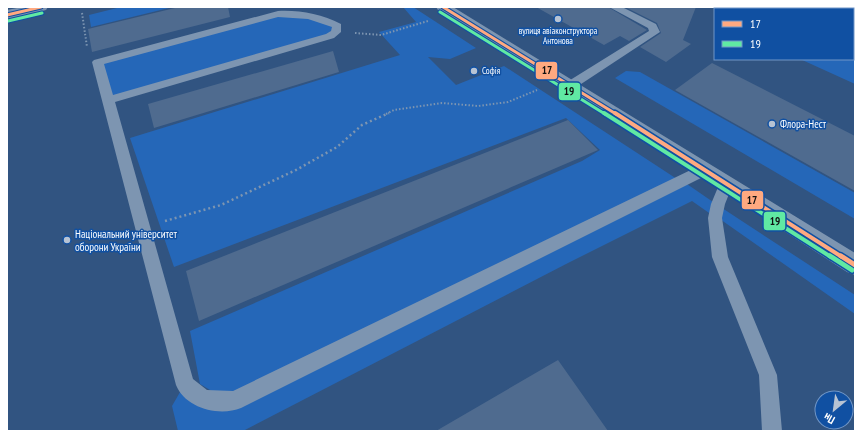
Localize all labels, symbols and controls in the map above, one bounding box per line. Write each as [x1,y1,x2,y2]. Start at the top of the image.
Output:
legend [714,8,854,60]
marker: вулиця авіаконструктора Антонова [553,14,563,24]
text: 17 [750,16,761,31]
place label: вулиця авіаконструктора Антонова [519,25,598,46]
text: 19 [750,36,761,51]
line badge: 17 [535,61,558,80]
text: 17 [542,63,552,77]
place label: Софія [482,65,500,76]
marker: Софія [469,66,479,76]
line badge: 19 [558,82,581,101]
text: 19 [564,84,574,98]
place label: Флора-Нест [780,117,826,131]
marker: Флора-Нест [767,119,777,129]
line badge: 17 [741,190,764,210]
text: 17 [747,193,757,207]
line badge: 19 [763,211,786,231]
text: 19 [770,214,780,228]
place label: Національний університет оборони України [75,227,178,254]
marker: Національний університет оборони України [62,235,72,245]
north arrow [814,390,854,430]
text: Пн [821,410,837,427]

